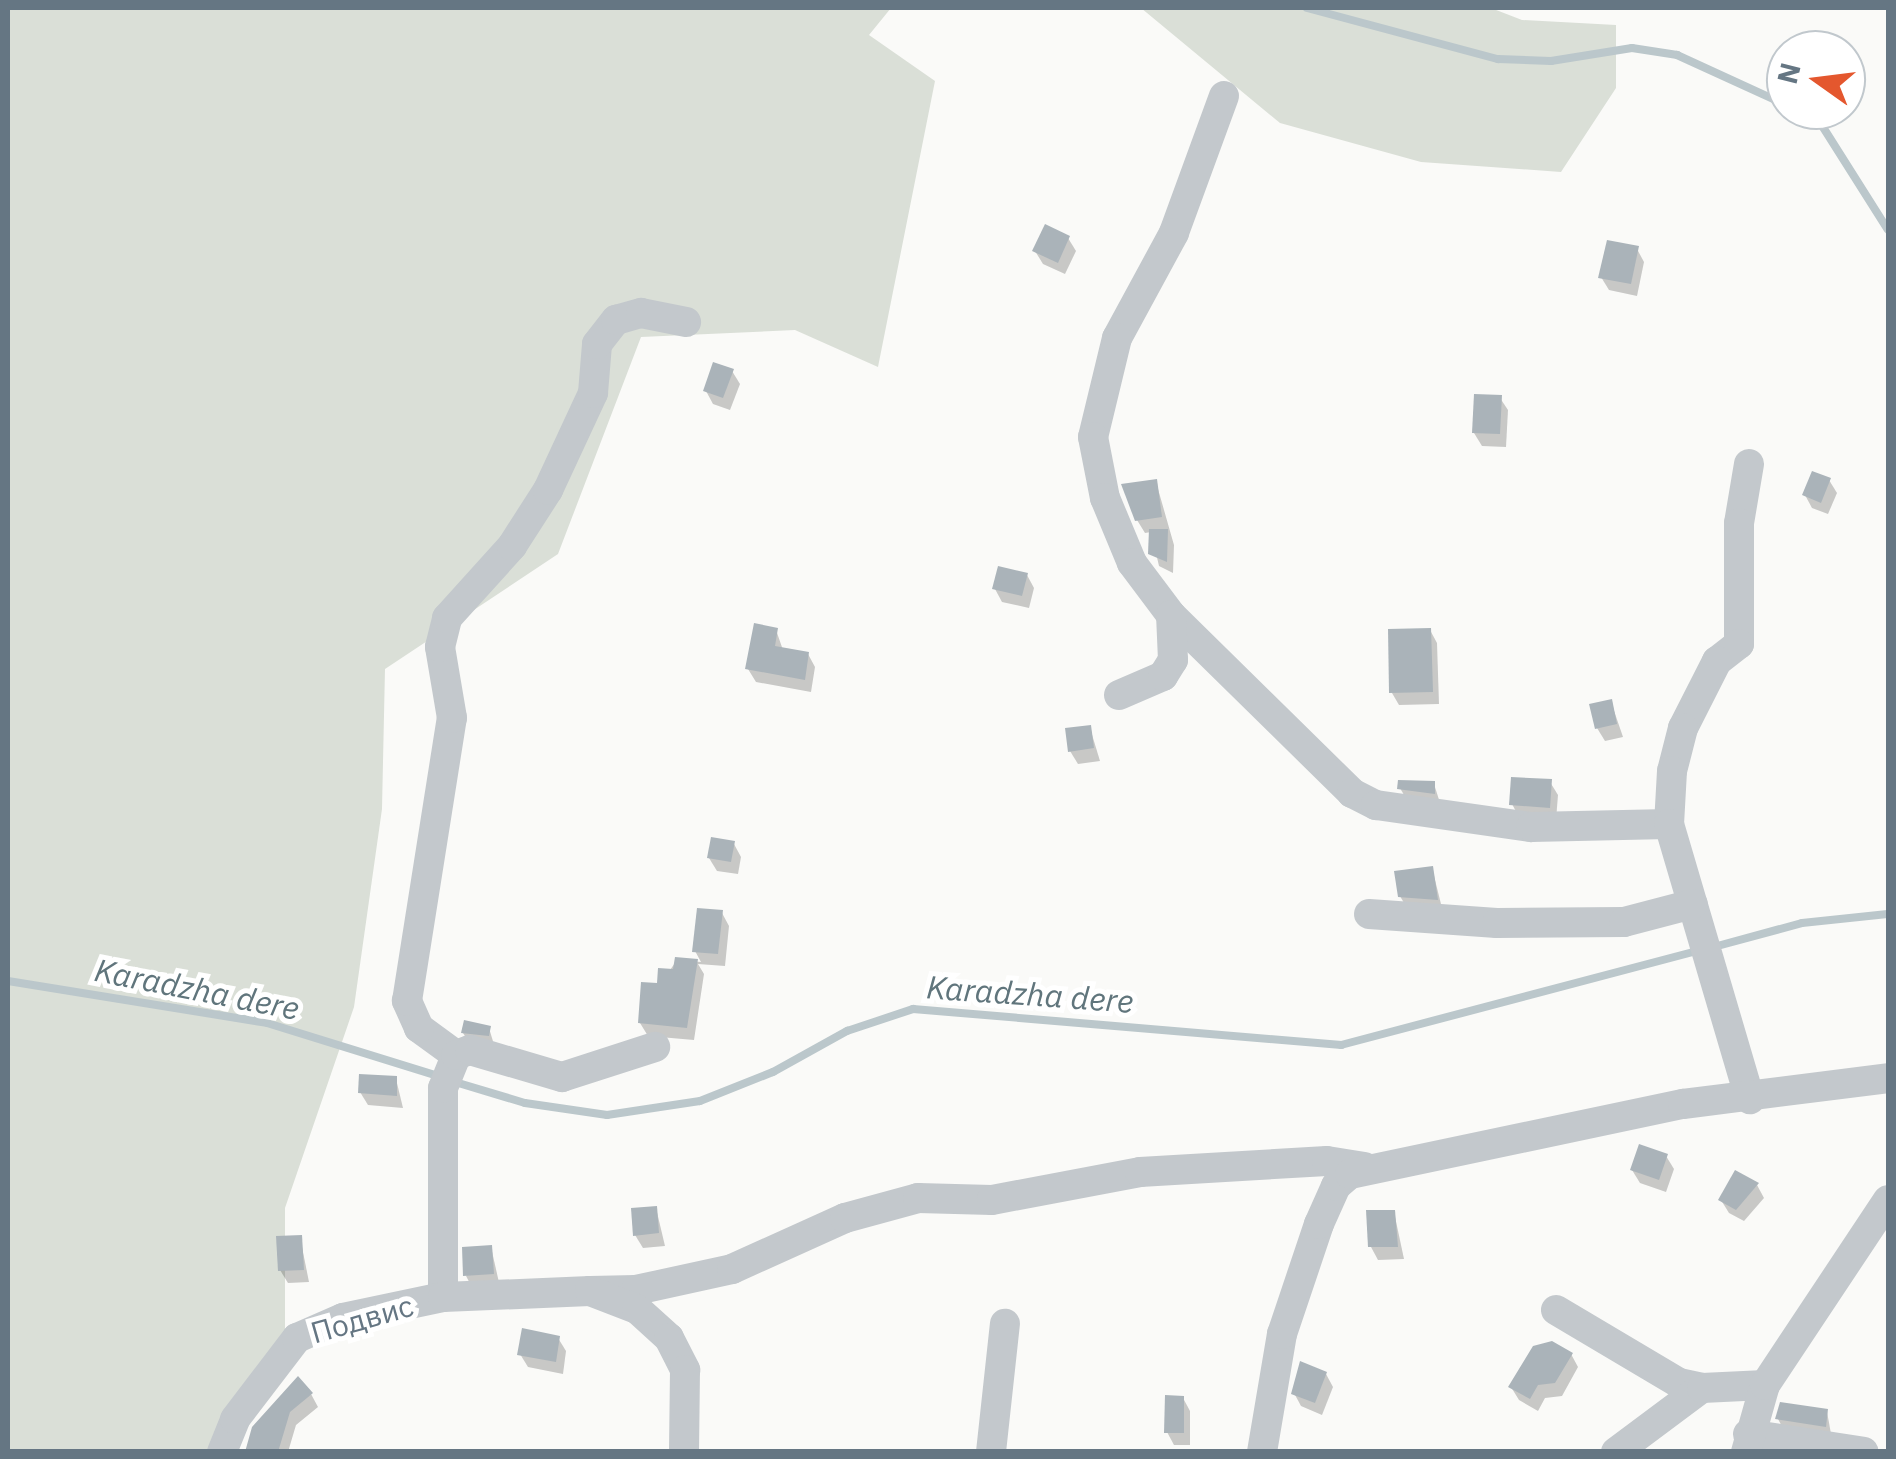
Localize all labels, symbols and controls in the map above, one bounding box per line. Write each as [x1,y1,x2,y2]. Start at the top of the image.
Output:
north arrow [1766,30,1866,130]
text: N [1768,59,1809,87]
water label: Karadzha dere [92,950,302,1028]
water label: Karadzha dere [925,968,1135,1020]
street label: Подвис [307,1287,417,1351]

